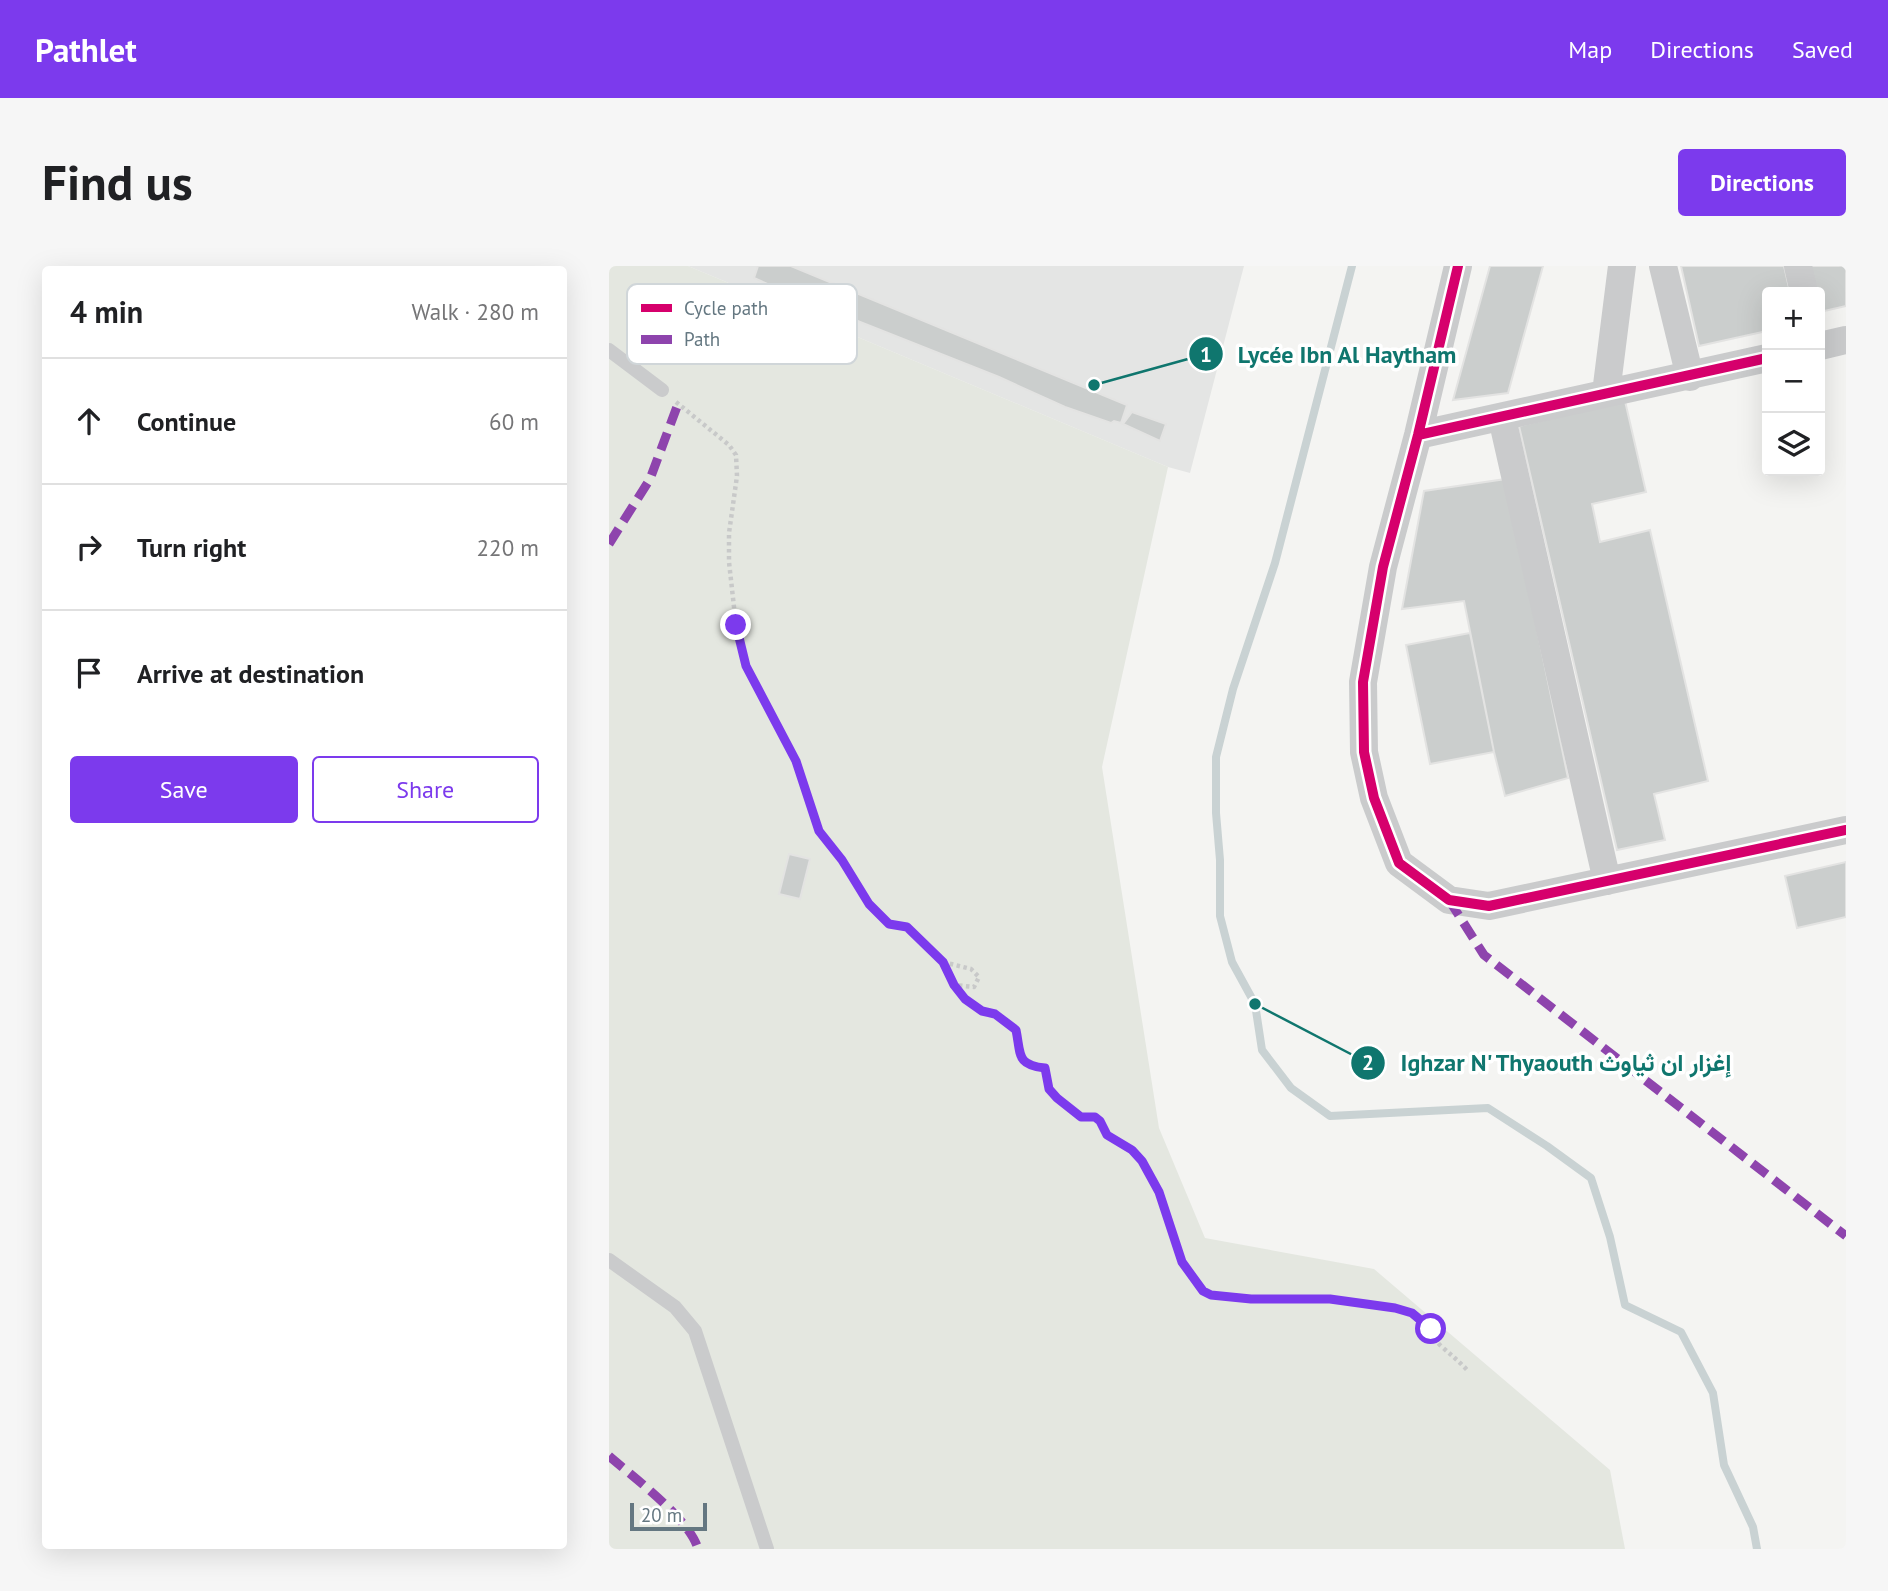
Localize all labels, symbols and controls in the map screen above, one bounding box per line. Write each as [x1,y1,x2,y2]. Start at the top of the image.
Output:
text: Pathlet [35,28,137,71]
text: Map [1568,34,1612,65]
text: Directions [1650,34,1754,65]
text: Saved [1792,34,1853,65]
button: Directions [1678,149,1846,216]
text: Find us [42,150,193,214]
legend [627,284,857,364]
map controls [1762,287,1825,476]
button: + [1762,287,1825,350]
text: 4 min [70,292,143,331]
text: Cycle path [684,296,768,320]
text: Walk · 280 m [412,297,539,326]
text: Path [684,327,720,351]
callout: Lycée Ibn Al Haytham [1188,332,1471,377]
text: Lycée Ibn Al Haytham [1238,339,1456,370]
text: 1 [1200,341,1212,368]
button: − [1762,350,1825,413]
icon: ahead [70,402,108,440]
text: Continue [137,405,236,438]
text: 60 m [489,407,539,436]
button: layers [1762,413,1825,476]
icon: right [70,528,108,566]
text: Turn right [137,531,246,564]
text: 220 m [477,533,539,562]
route end [720,609,751,640]
icon: arrive [70,654,108,692]
text: Arrive at destination [137,657,364,690]
button: Save [70,756,298,823]
button: Share [312,756,539,823]
callout: Ighzar N' Thyaouth إغزار ان ثياوث [1350,1040,1747,1085]
text: Ighzar N' Thyaouth إغزار ان ثياوث [1401,1047,1731,1078]
text: 2 [1362,1049,1374,1076]
route start [1415,1313,1446,1344]
scale bar [630,1500,707,1532]
text: 20 m [641,1503,682,1527]

